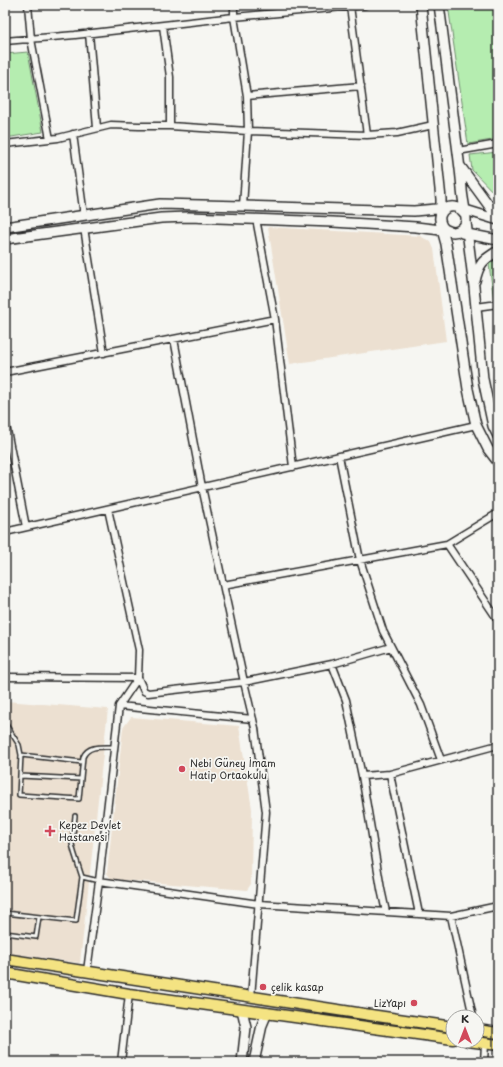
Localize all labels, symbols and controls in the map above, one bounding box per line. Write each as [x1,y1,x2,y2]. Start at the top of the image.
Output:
place label: Nebi Güney İmam Hatip Ortaokulu [190,755,276,782]
marker: Nebi Güney İmam Hatip Ortaokulu [177,764,187,774]
place label: Kepez Devlet Hastanesi [59,817,121,844]
marker: Kepez Devlet Hastanesi [44,825,56,837]
place label: çelik kasap [271,979,324,994]
marker: çelik kasap [258,982,268,992]
place label: LizYapı [374,995,406,1010]
marker: LizYapı [409,998,419,1008]
north arrow [445,1009,485,1049]
text: K [461,1010,469,1027]

